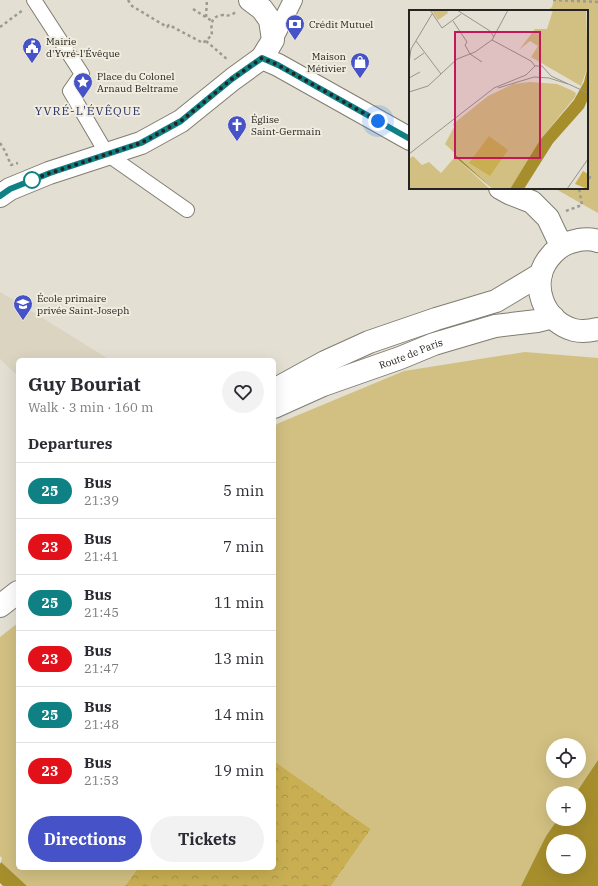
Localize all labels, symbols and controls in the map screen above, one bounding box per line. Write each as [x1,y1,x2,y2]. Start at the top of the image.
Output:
inset map [409,10,588,189]
bank icon: Crédit Mutuel [284,13,306,41]
place label: Crédit Mutuel [309,18,373,31]
place label: Mairie d'Yvré-l'Évêque [46,35,120,60]
public building icon: Mairie d'Yvré-l'Évêque [21,36,43,64]
place label: Maison Métivier [307,50,347,75]
shop icon: Maison Métivier [349,51,371,79]
place label: Place du Colonel Arnaud Beltrame [97,70,178,95]
place icon: Place du Colonel Arnaud Beltrame [72,71,94,99]
district label: YVRÉ-L'ÉVÊQUE [35,103,141,118]
your location [368,111,388,131]
place label: Église Saint-Germain [251,113,321,138]
church icon: Église Saint-Germain [226,114,248,142]
unlabelled marker [23,171,41,189]
place label: École primaire privée Saint-Joseph [37,292,129,317]
school or university icon: École primaire privée Saint-Joseph [12,293,34,321]
street label: Route de Paris [377,336,444,372]
button: heart [222,371,264,413]
text: Guy Bouriat [28,372,141,396]
text: Walk · 3 min · 160 m [28,399,153,416]
text: Departures [28,434,112,453]
text: Bus [84,473,112,492]
text: 5 min [223,481,264,500]
text: 25 [42,482,58,500]
text: 21:39 [84,492,119,509]
text: Bus [84,529,112,548]
text: 7 min [223,537,264,556]
text: 23 [42,538,58,556]
text: 21:41 [84,548,119,565]
text: Bus [84,585,112,604]
text: 11 min [214,593,264,612]
text: 25 [42,594,58,612]
text: 21:45 [84,604,119,621]
text: Bus [84,641,112,660]
text: 13 min [214,649,264,668]
text: 23 [42,650,58,668]
text: 21:47 [84,660,119,677]
text: Bus [84,697,112,716]
text: 14 min [214,705,264,724]
text: 25 [42,706,58,724]
text: 21:48 [84,716,119,733]
map controls [546,738,586,874]
button: locate [546,738,586,778]
text: Bus [84,753,112,772]
text: 19 min [214,761,264,780]
text: 23 [42,762,58,780]
text: 21:53 [84,772,119,789]
button: + [546,786,586,826]
button: Directions [28,816,142,862]
button: Tickets [150,816,264,862]
button: − [546,834,586,874]

